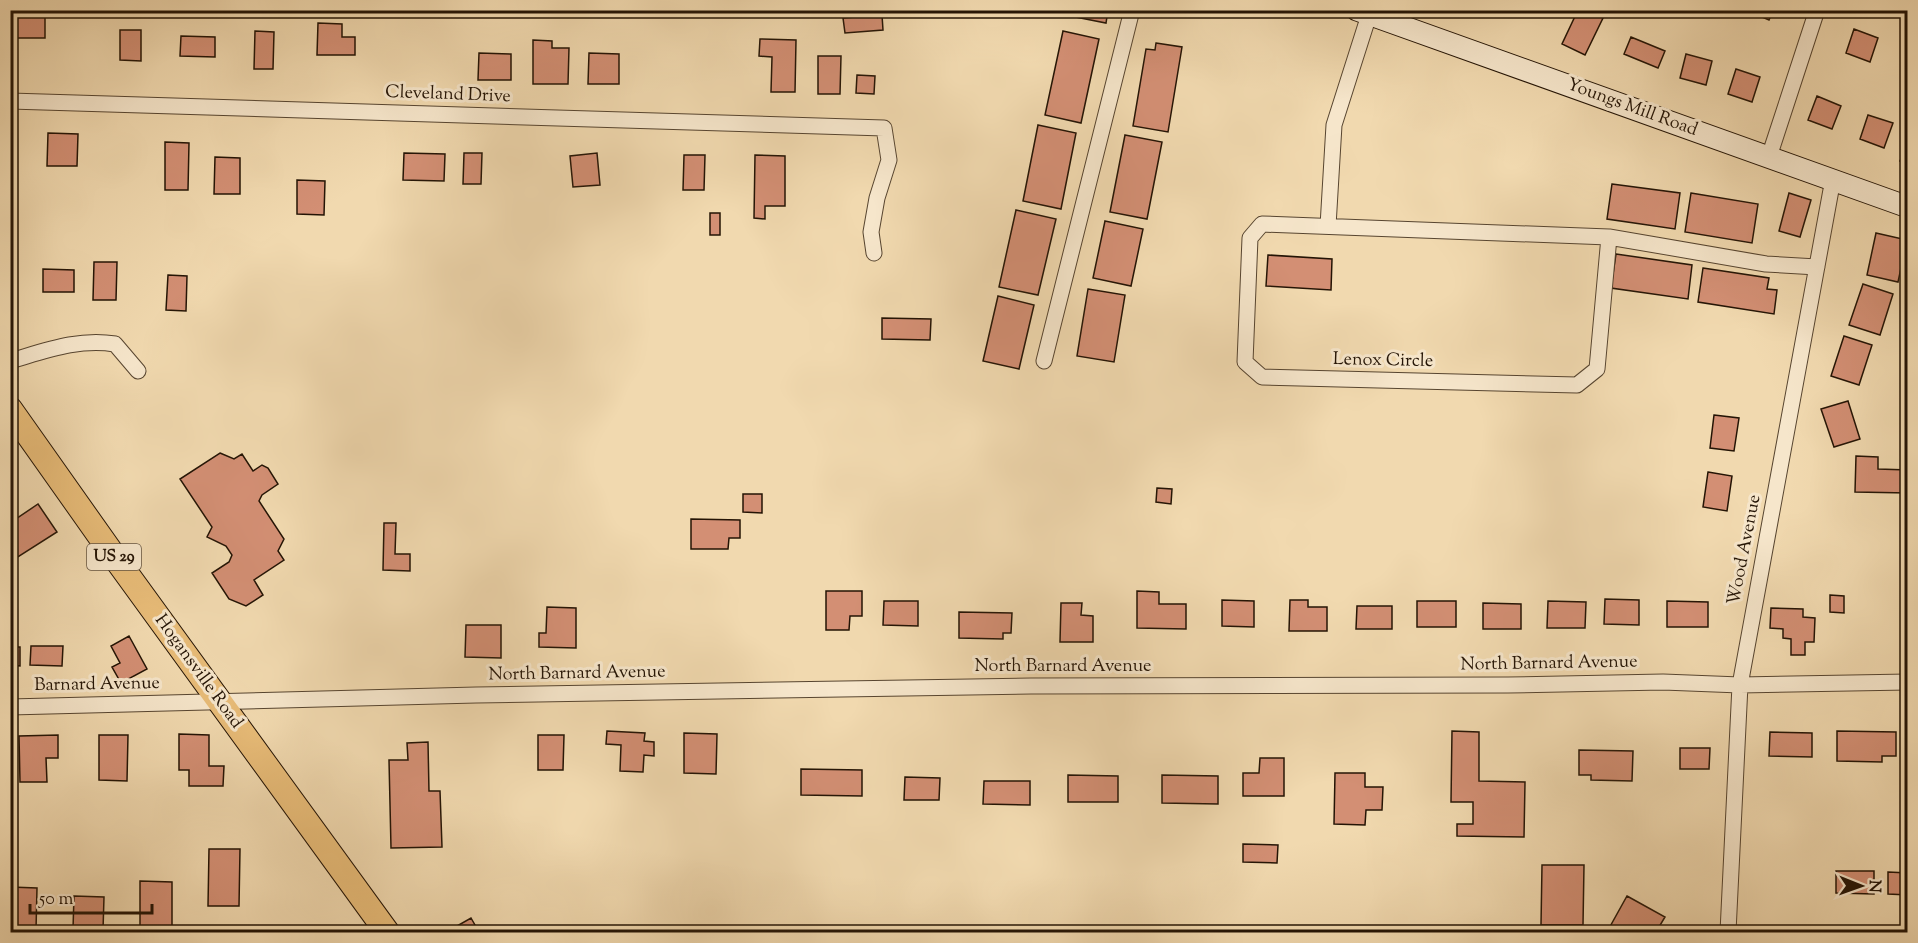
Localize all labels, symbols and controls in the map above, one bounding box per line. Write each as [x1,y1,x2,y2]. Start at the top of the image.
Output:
street label: Youngs Mill Road [1563,72,1701,144]
street label: Cleveland Drive [385,80,511,110]
street label: Lenox Circle [1333,347,1433,375]
street label: Wood Avenue [1722,493,1768,607]
road number: US 29 [87,544,141,570]
street label: Hogansville Road [148,609,248,735]
street label: North Barnard Avenue [1460,649,1638,679]
street label: North Barnard Avenue [975,654,1151,680]
street label: North Barnard Avenue [488,659,666,689]
street label: Barnard Avenue [34,671,160,699]
north arrow [1831,856,1891,916]
scale bar [30,877,152,915]
text: N [1862,880,1885,893]
text: 50 m [38,887,74,913]

